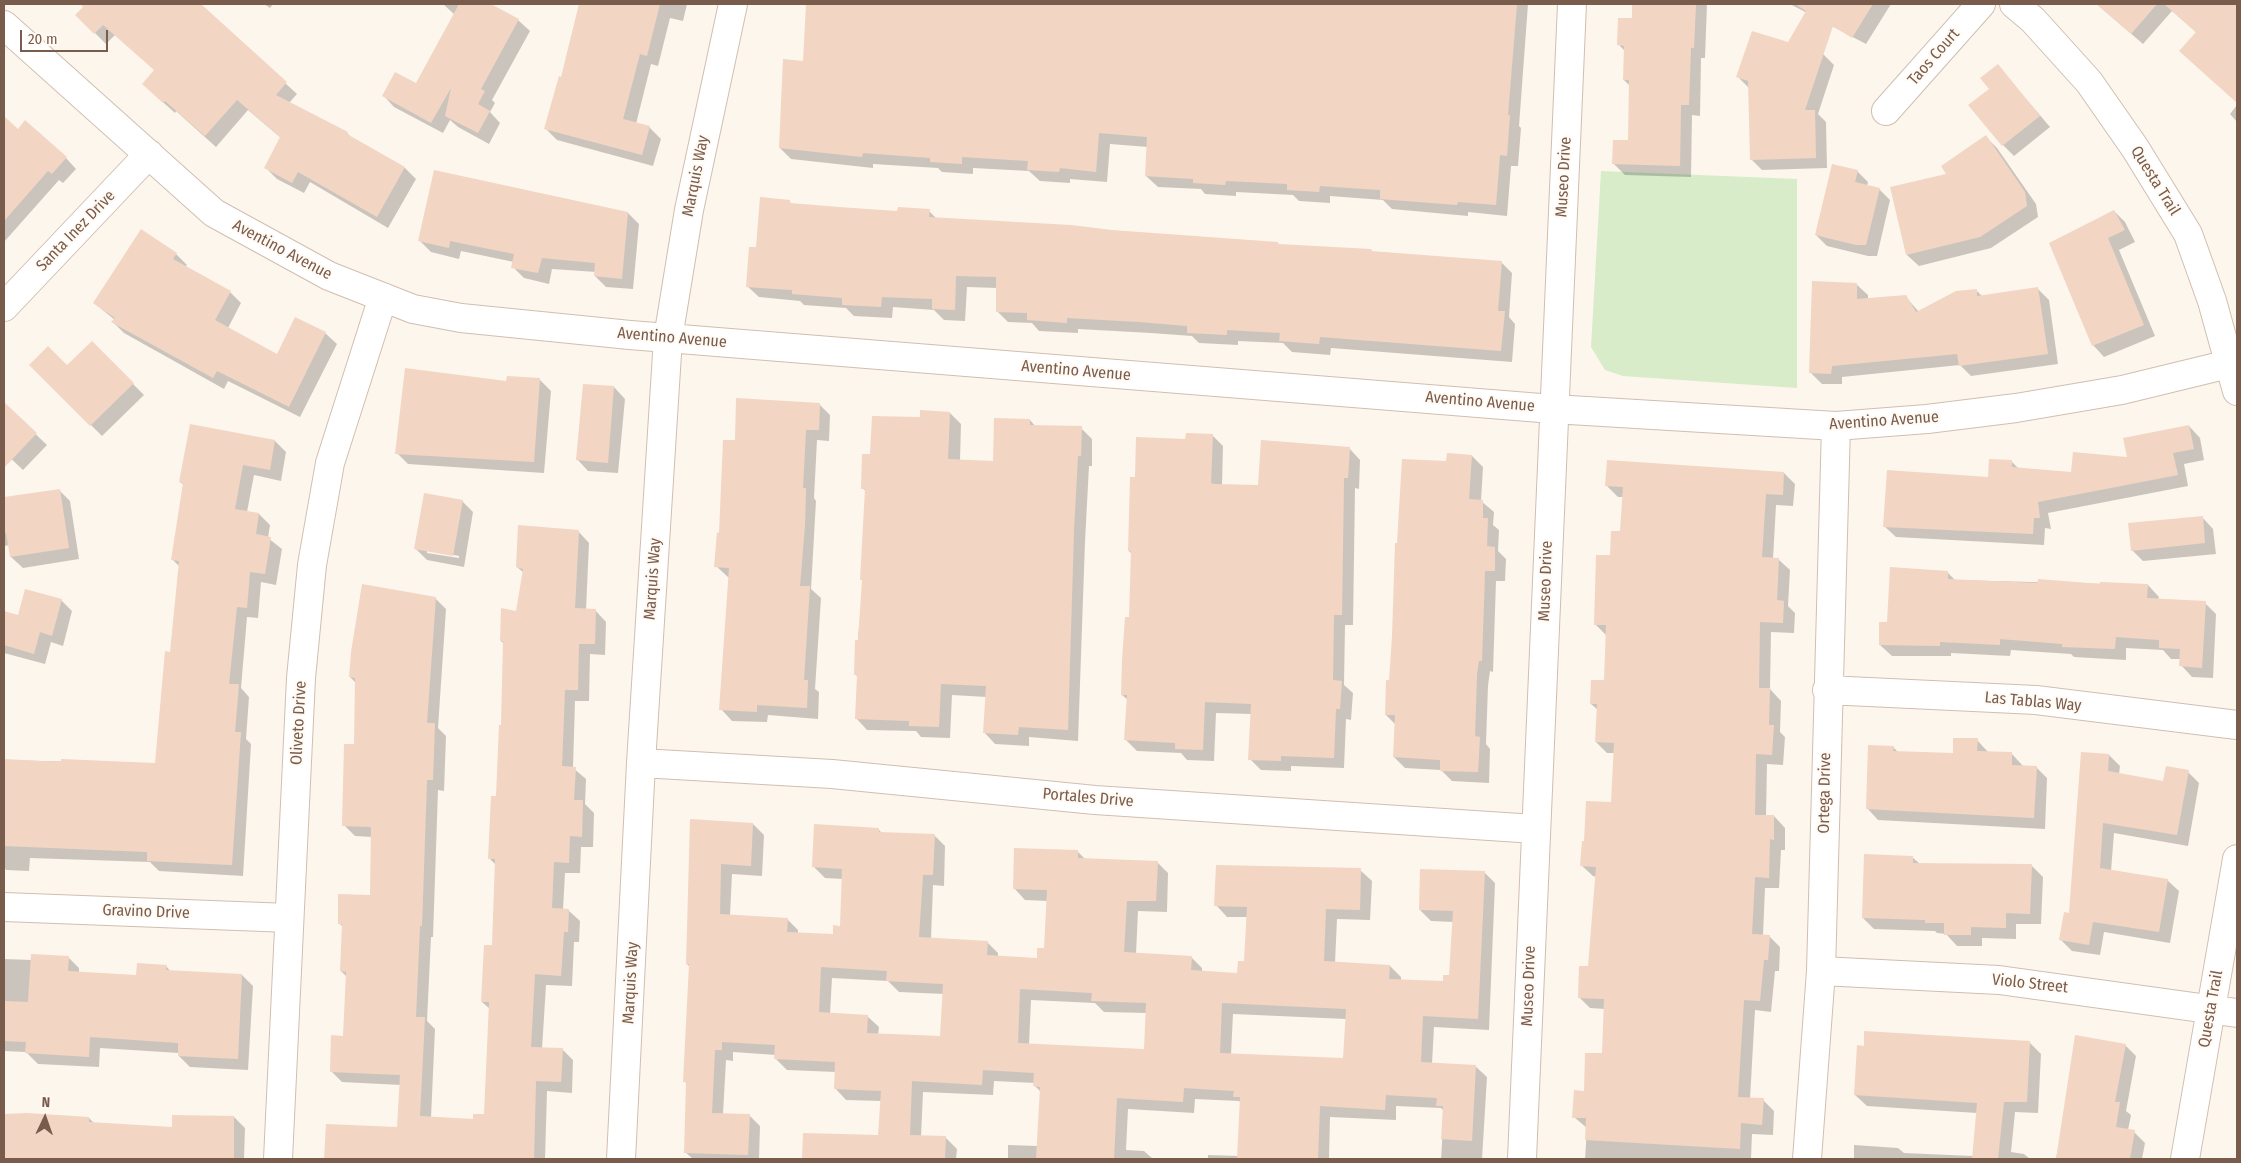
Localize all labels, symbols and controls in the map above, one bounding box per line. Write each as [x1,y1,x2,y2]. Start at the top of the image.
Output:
scale bar [22,20,110,52]
street label: Taos Court [1904,25,1964,89]
text: 20 m [28,30,58,48]
street label: Marquis Way [679,134,713,218]
street label: Museo Drive [1552,136,1576,218]
street label: Questa Trail [2126,143,2184,219]
street label: Santa Inez Drive [33,186,119,276]
street label: Aventino Avenue [229,216,335,284]
street label: Aventino Avenue [616,324,728,352]
street label: Aventino Avenue [1020,357,1132,385]
street label: Aventino Avenue [1424,388,1536,416]
street label: Aventino Avenue [1829,408,1939,434]
street label: Marquis Way [641,537,665,621]
street label: Museo Drive [1535,540,1557,622]
street label: Oliveto Drive [287,680,311,766]
street label: Las Tablas Way [1984,688,2082,716]
street label: Ortega Drive [1815,752,1835,834]
street label: Portales Drive [1042,784,1134,812]
street label: Gravino Drive [102,901,190,923]
street label: Marquis Way [619,941,643,1025]
street label: Museo Drive [1518,945,1540,1027]
street label: Questa Trail [2195,969,2227,1049]
street label: Violo Street [1991,970,2069,998]
north arrow [20,1093,70,1143]
text: N [41,1094,50,1111]

